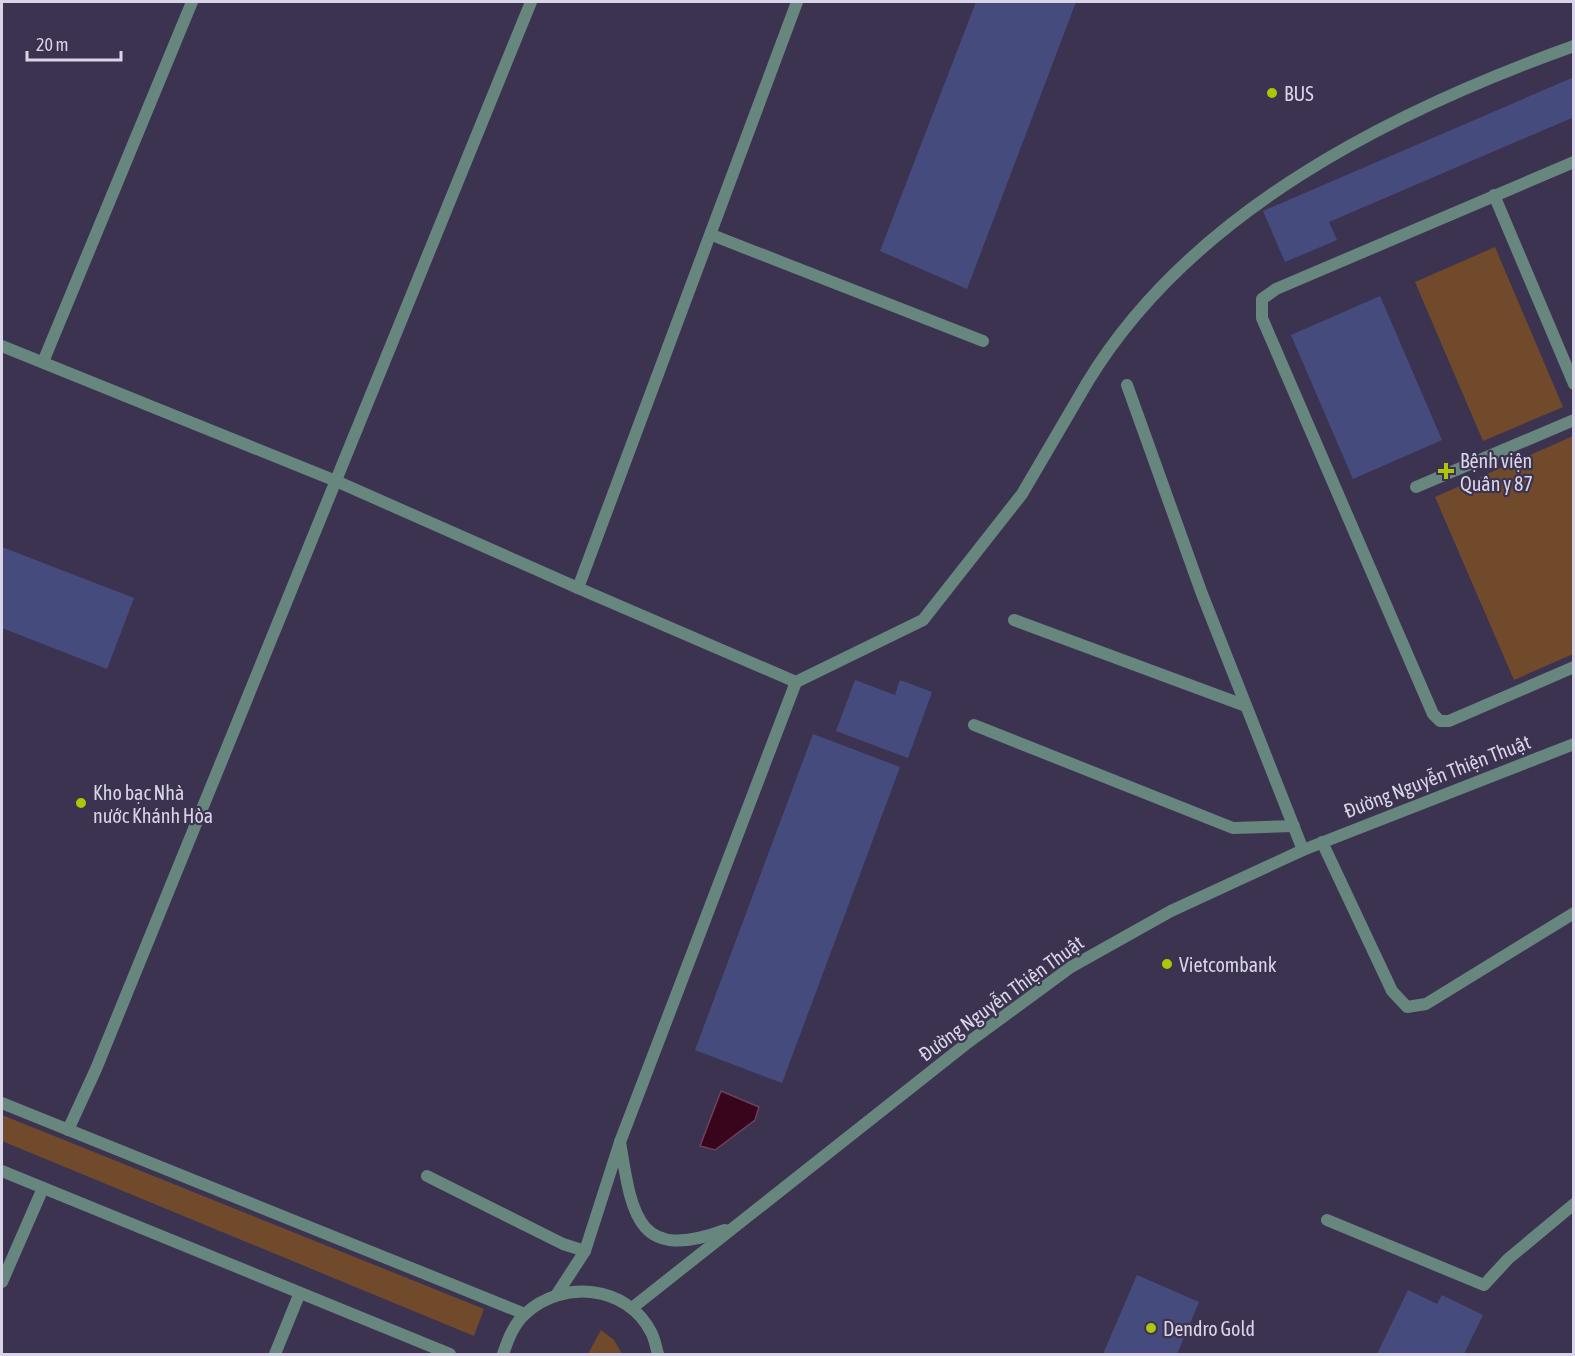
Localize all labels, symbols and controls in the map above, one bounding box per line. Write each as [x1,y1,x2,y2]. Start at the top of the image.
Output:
scale bar [27,24,122,62]
text: 20 m [36,34,68,55]
place label: BUS [1284,82,1314,105]
marker: BUS [1265,86,1279,100]
place label: Bệnh viện Quân y 87 [1460,449,1533,495]
marker: Bệnh viện Quân y 87 [1437,462,1455,480]
street label: Đường Nguyễn Thiện Thuật [1340,730,1534,822]
place label: Kho bạc Nhà nước Khánh Hòa [93,781,213,827]
marker: Kho bạc Nhà nước Khánh Hòa [74,796,88,810]
street label: Đường Nguyễn Thiện Thuật [914,930,1088,1065]
place label: Vietcombank [1179,953,1277,976]
marker: Vietcombank [1160,957,1174,971]
place label: Dendro Gold [1163,1317,1255,1340]
marker: Dendro Gold [1144,1321,1158,1335]

